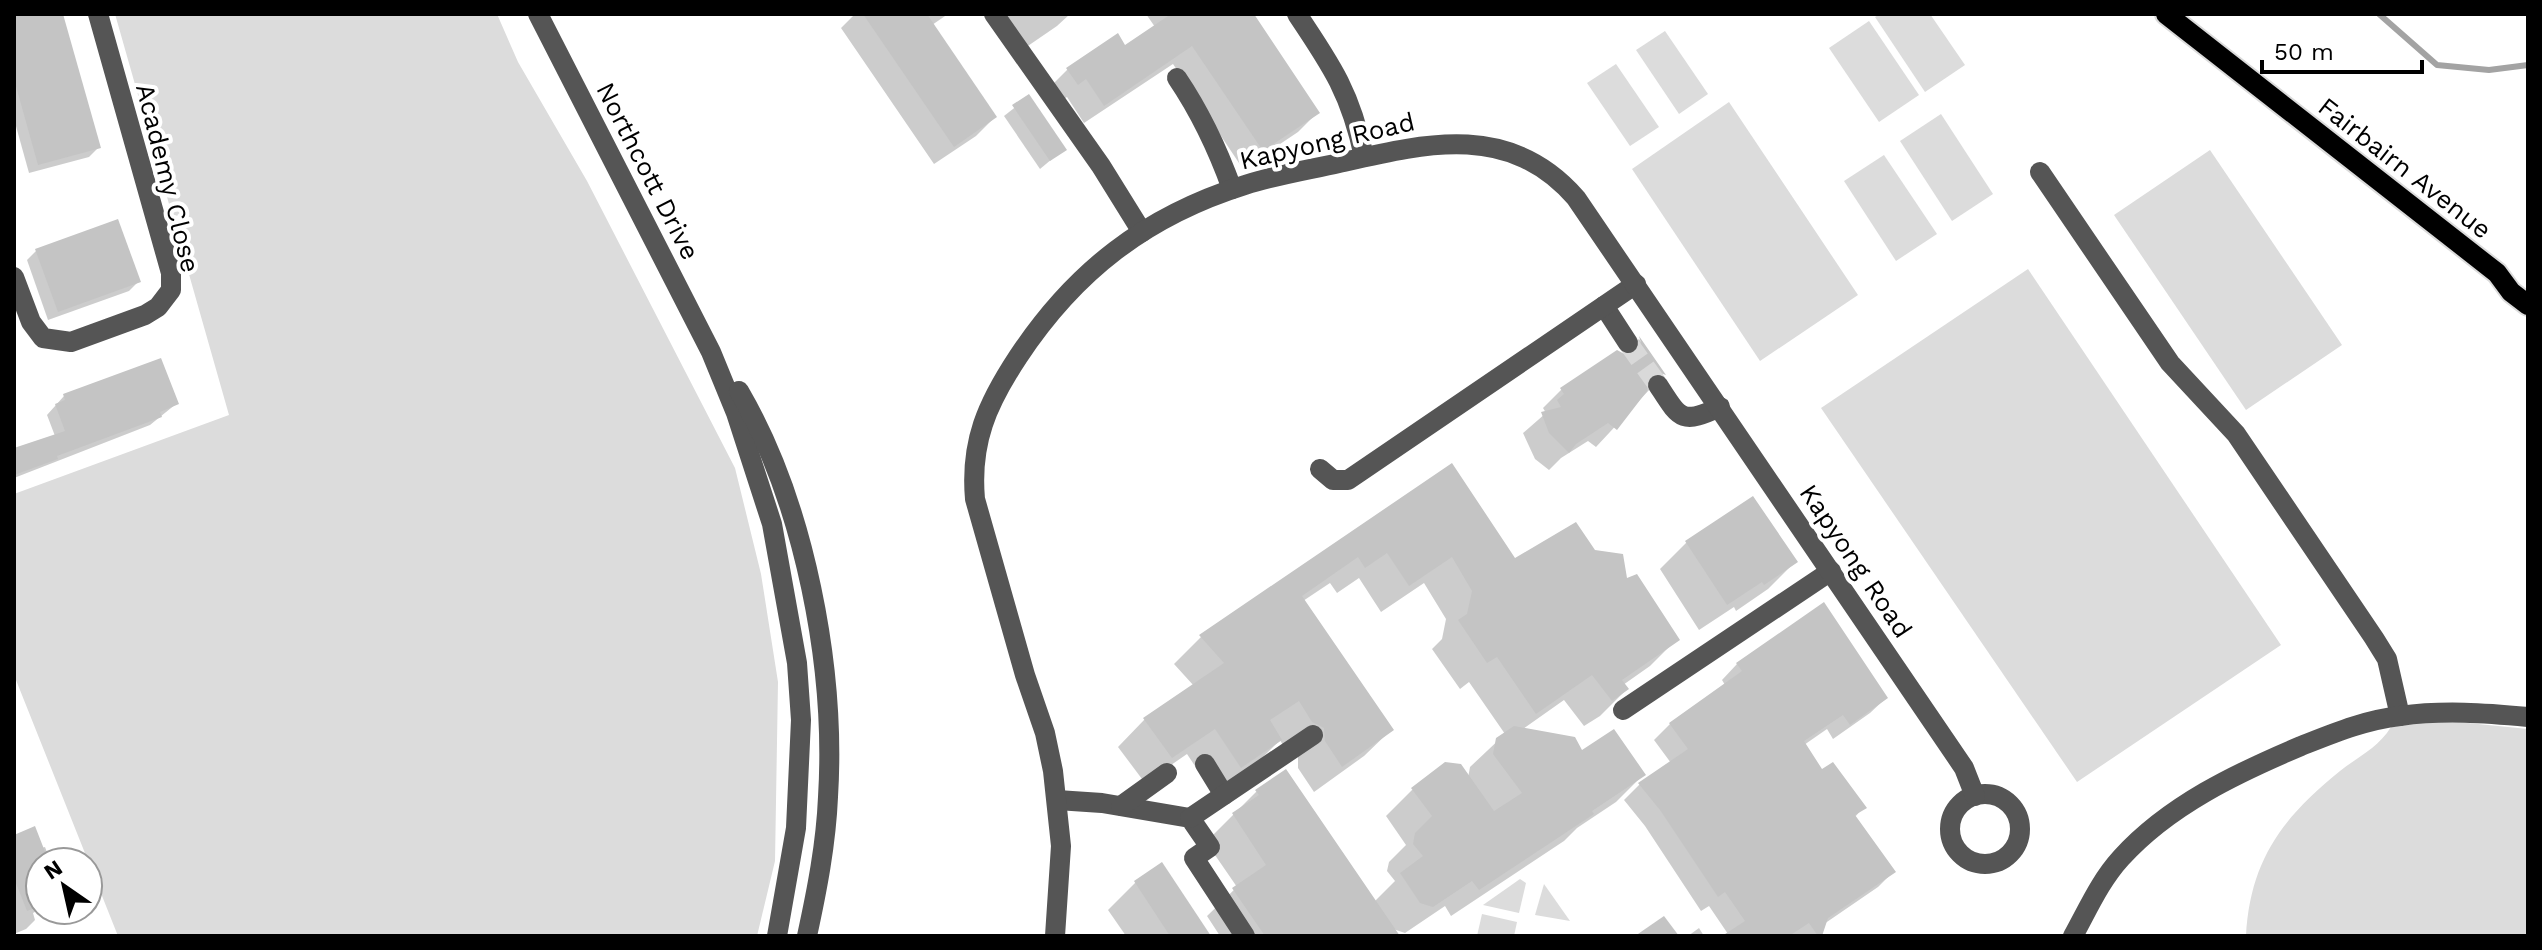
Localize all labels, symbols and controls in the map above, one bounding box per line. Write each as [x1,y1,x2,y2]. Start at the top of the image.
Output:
scale bar [2262,24,2422,74]
text: 50 m [2274,38,2334,66]
street label: Northcott Drive [590,77,706,265]
street label: Academy Close [130,80,206,276]
street label: Fairbairn Avenue [2313,91,2497,245]
street label: Kapyong Road [1237,106,1417,176]
street label: Kapyong Road [1794,479,1918,643]
north arrow [24,846,104,926]
text: N [39,855,67,885]

